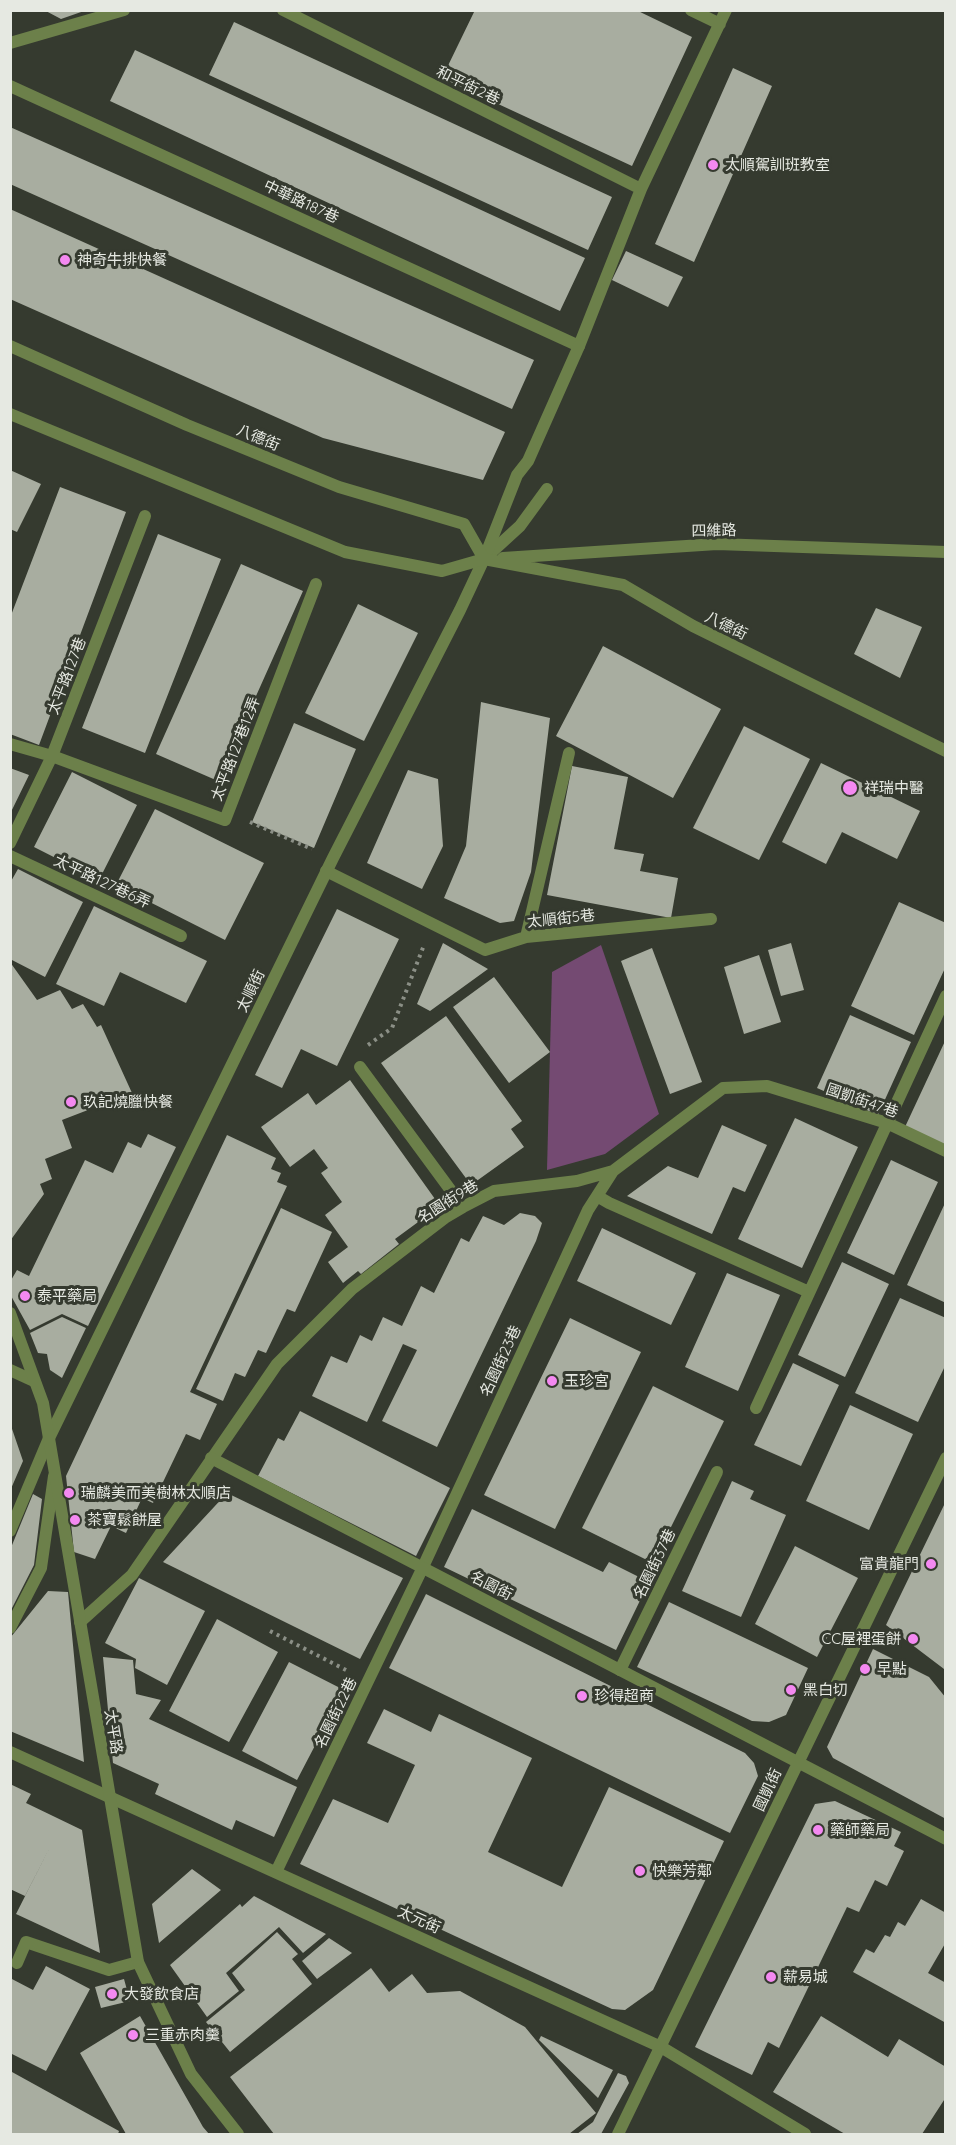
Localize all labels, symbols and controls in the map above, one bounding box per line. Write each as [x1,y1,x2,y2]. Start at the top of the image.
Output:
street label: 和平街2巷 [433,63,503,109]
place label: 太順駕訓班教室 [725,156,830,174]
marker: 太順駕訓班教室 [706,158,720,172]
street label: 中華路187巷 [261,177,341,227]
place label: 神奇牛排快餐 [77,251,167,269]
marker: 神奇牛排快餐 [58,253,72,267]
street label: 八德街 [234,421,282,455]
street label: 四維路 [691,522,737,540]
street label: 八德街 [702,608,750,644]
street label: 太平路127巷 [44,635,90,717]
street label: 太平路127巷12弄 [208,694,264,804]
marker: 祥瑞中醫 [841,779,859,797]
place label: 祥瑞中醫 [864,779,924,797]
street label: 太平路127巷6弄 [51,852,153,912]
street label: 太順街5巷 [526,906,596,932]
street label: 太順街 [233,967,269,1015]
street label: 國凱街47巷 [824,1080,900,1122]
place label: 玖記燒臘快餐 [83,1093,173,1111]
marker: 玖記燒臘快餐 [64,1095,78,1109]
street label: 名園街9巷 [414,1176,482,1228]
place label: 泰平藥局 [37,1287,97,1305]
marker: 泰平藥局 [18,1289,32,1303]
street label: 名園街23巷 [477,1323,525,1399]
place label: 玉珍宮 [564,1372,609,1390]
marker: 玉珍宮 [545,1374,559,1388]
place label: 瑞麟美而美樹林太順店 [81,1484,231,1502]
marker: 瑞麟美而美樹林太順店 [62,1486,76,1500]
place label: 茶寶鬆餅屋 [87,1511,162,1529]
marker: 茶寶鬆餅屋 [68,1513,82,1527]
street label: 名園街37巷 [630,1526,680,1602]
place label: 富貴龍門 [859,1555,919,1573]
marker: 富貴龍門 [924,1557,938,1571]
street label: 名園街 [467,1568,515,1604]
place label: CC屋裡蛋餅 [821,1630,901,1648]
marker: CC屋裡蛋餅 [906,1632,920,1646]
place label: 早點 [877,1660,907,1678]
marker: 早點 [858,1662,872,1676]
street label: 名園街22巷 [311,1675,361,1751]
place label: 黑白切 [803,1681,848,1699]
marker: 黑白切 [784,1683,798,1697]
place label: 珍得超商 [594,1687,654,1705]
marker: 珍得超商 [575,1689,589,1703]
street label: 太平路 [101,1708,125,1756]
street label: 國凱街 [750,1766,786,1814]
place label: 藥師藥局 [830,1821,890,1839]
marker: 藥師藥局 [811,1823,825,1837]
place label: 快樂芳鄰 [652,1862,712,1880]
marker: 快樂芳鄰 [633,1864,647,1878]
street label: 太元街 [395,1903,443,1937]
place label: 薪易城 [783,1968,828,1986]
marker: 薪易城 [764,1970,778,1984]
place label: 大發飲食店 [124,1985,199,2003]
marker: 大發飲食店 [105,1987,119,2001]
place label: 三重赤肉羹 [145,2026,220,2044]
marker: 三重赤肉羹 [126,2028,140,2042]

